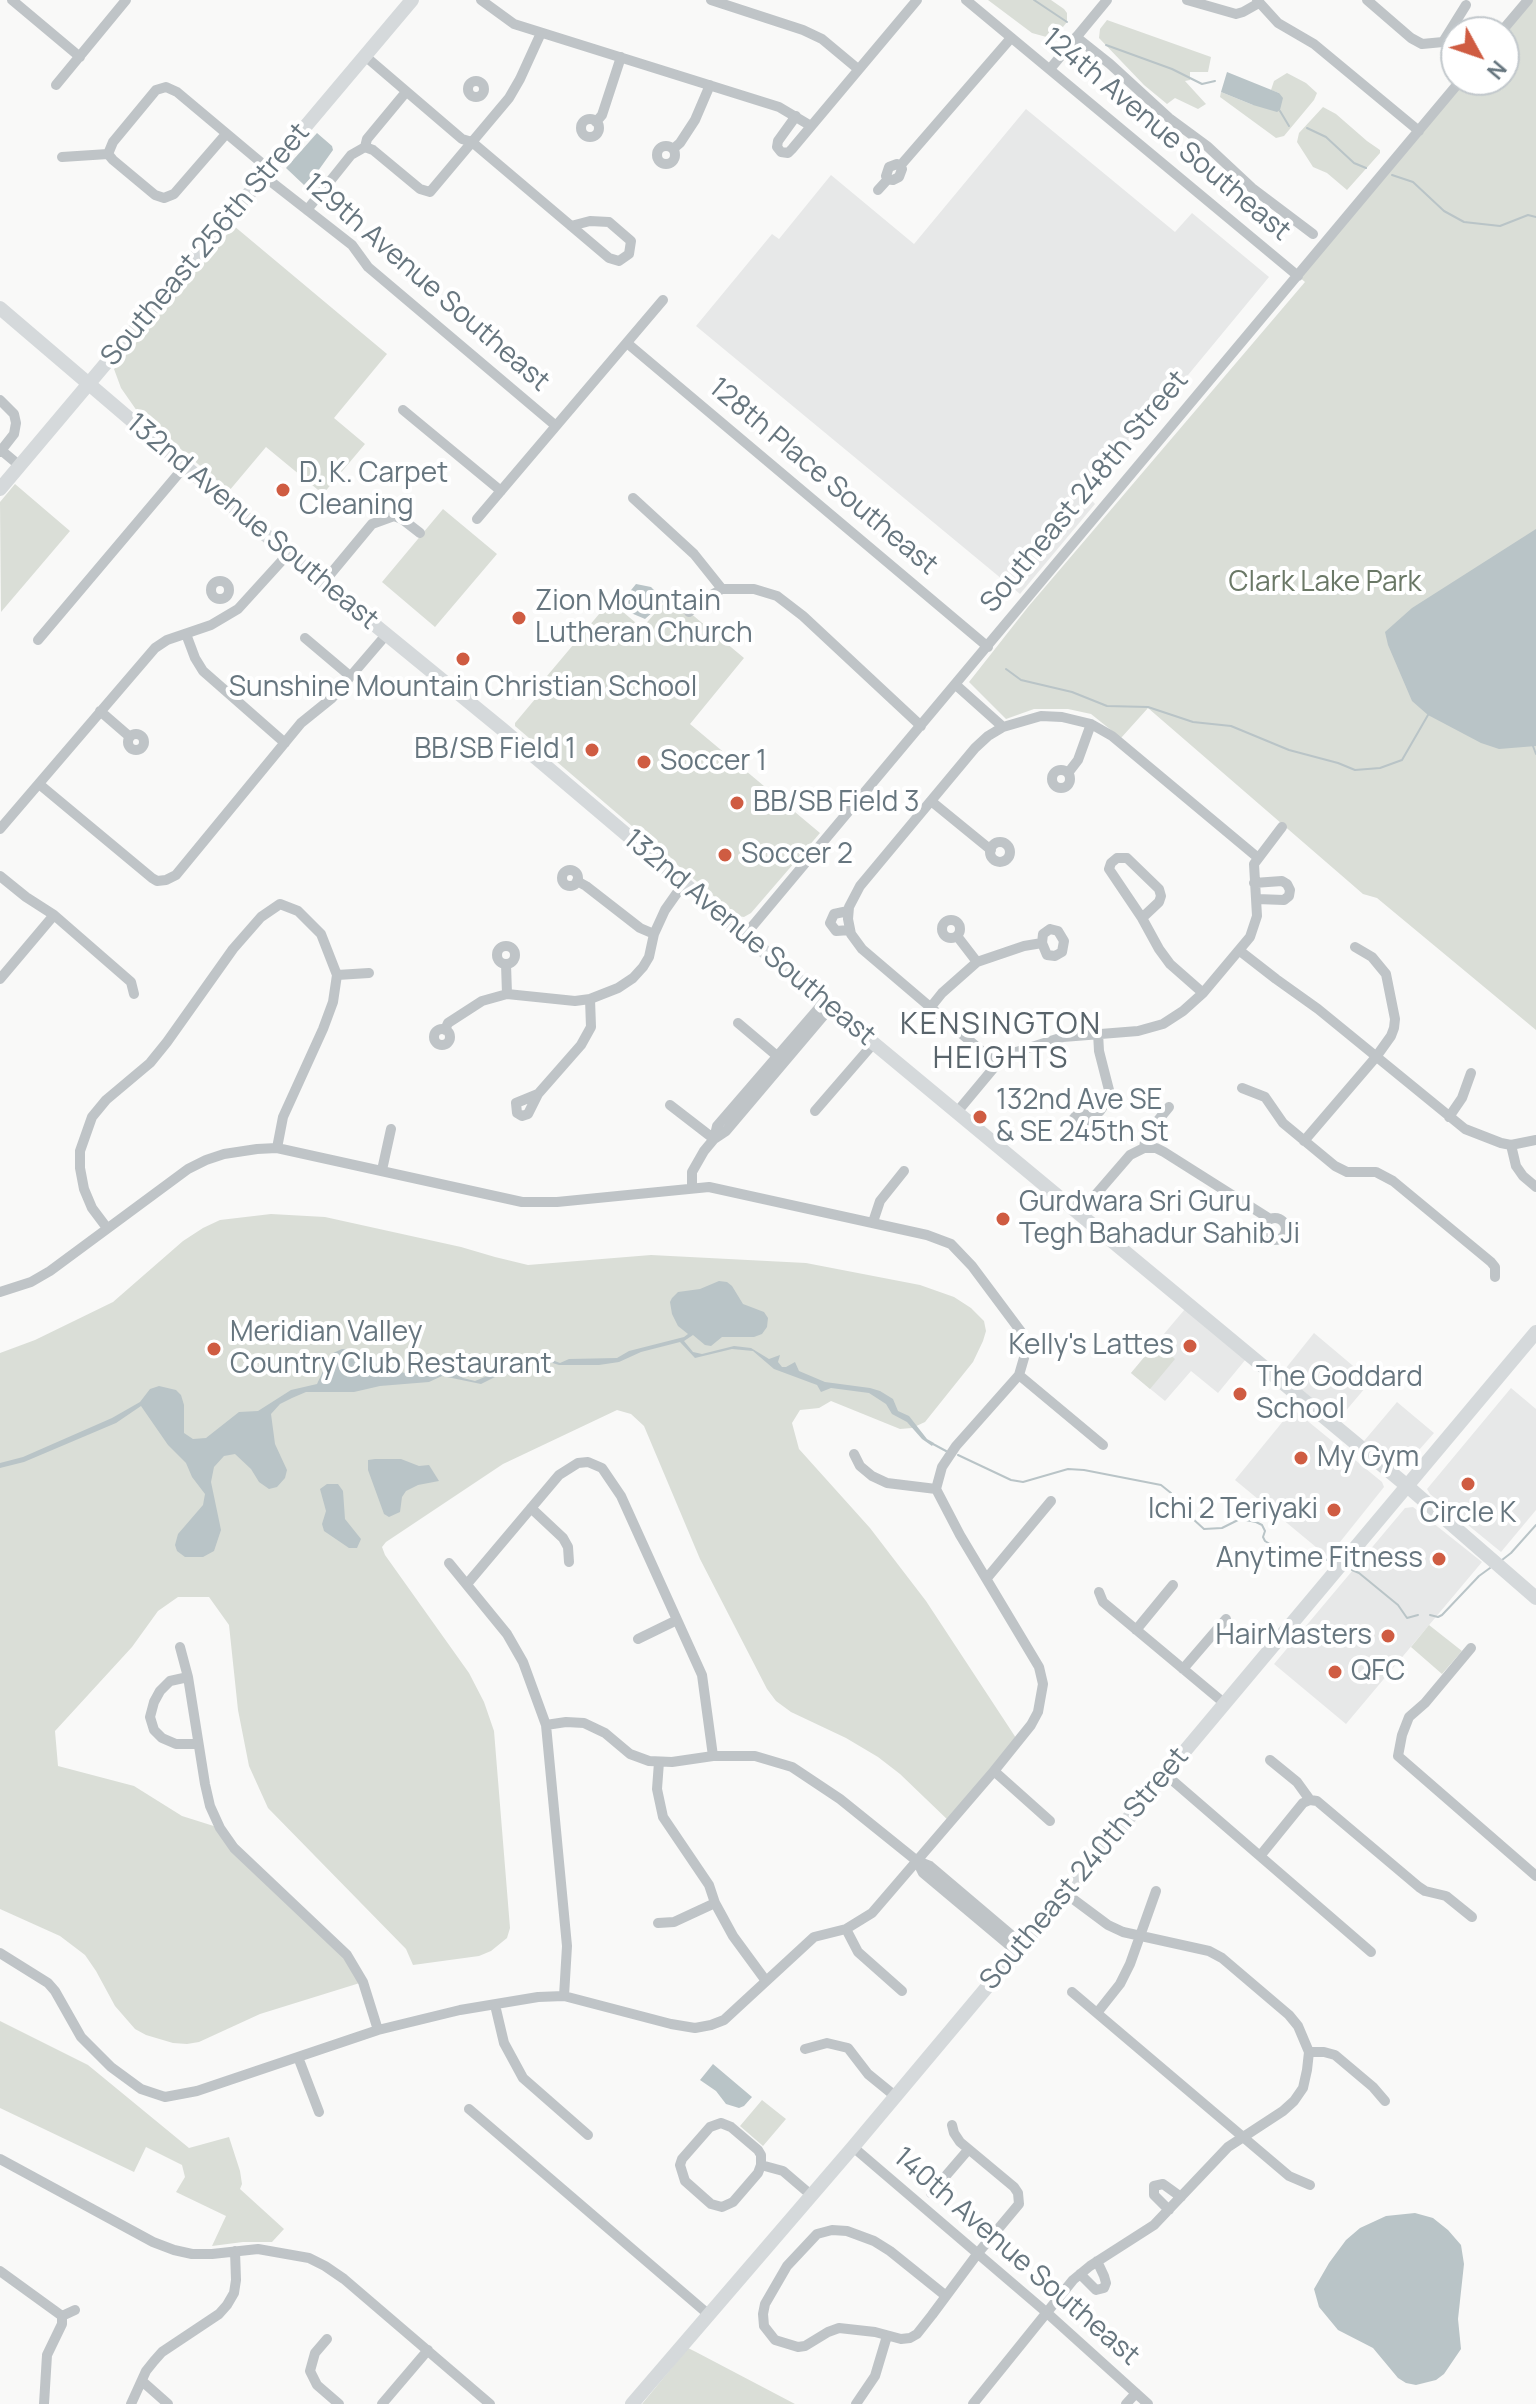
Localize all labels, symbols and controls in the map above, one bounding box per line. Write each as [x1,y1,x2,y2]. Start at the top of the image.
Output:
north arrow [1440,16,1520,96]
street label: 124th Avenue Southeast [1035,21,1297,249]
text: N [1480,54,1513,86]
street label: Southeast 256th Street [95,117,317,373]
street label: 129th Avenue Southeast [296,167,556,399]
street label: Southeast 248th Street [974,364,1196,620]
street label: 128th Place Southeast [702,371,944,583]
street label: 132nd Avenue Southeast [119,407,385,637]
place label: D. K. Carpet Cleaning [299,457,448,523]
marker: D. K. Carpet Cleaning [274,481,292,499]
park label: Clark Lake Park [1229,566,1421,600]
place label: Zion Mountain Lutheran Church [535,585,753,651]
marker: Zion Mountain Lutheran Church [510,609,528,627]
marker: Sunshine Mountain Christian School [454,650,472,668]
place label: Sunshine Mountain Christian School [229,671,697,705]
place label: BB/SB Field 1 [414,733,576,767]
marker: BB/SB Field 1 [583,741,601,759]
place label: Soccer 1 [660,745,767,779]
marker: Soccer 1 [635,753,653,771]
place label: BB/SB Field 3 [753,786,919,820]
marker: BB/SB Field 3 [728,794,746,812]
street label: 132nd Avenue Southeast [616,823,882,1053]
place label: Soccer 2 [741,838,853,872]
marker: Soccer 2 [716,846,734,864]
district label: KENSINGTON HEIGHTS [900,1008,1102,1078]
place label: 132nd Ave SE & SE 245th St [996,1084,1169,1150]
marker: 132nd Ave SE & SE 245th St [971,1108,989,1126]
place label: Gurdwara Sri Guru Tegh Bahadur Sahib Ji [1019,1186,1300,1252]
marker: Gurdwara Sri Guru Tegh Bahadur Sahib Ji [994,1210,1012,1228]
place label: Meridian Valley Country Club Restaurant [230,1316,552,1382]
place label: Kelly's Lattes [1009,1329,1174,1363]
marker: Kelly's Lattes [1181,1337,1199,1355]
marker: Meridian Valley Country Club Restaurant [205,1340,223,1358]
place label: The Goddard School [1256,1361,1423,1427]
marker: The Goddard School [1231,1385,1249,1403]
place label: My Gym [1317,1441,1419,1475]
marker: My Gym [1292,1449,1310,1467]
marker: Circle K [1459,1475,1477,1493]
place label: Ichi 2 Teriyaki [1148,1493,1318,1527]
place label: Circle K [1420,1497,1516,1531]
marker: Ichi 2 Teriyaki [1325,1501,1343,1519]
place label: Anytime Fitness [1216,1542,1423,1576]
marker: Anytime Fitness [1430,1550,1448,1568]
place label: HairMasters [1216,1619,1372,1653]
marker: HairMasters [1379,1627,1397,1645]
place label: QFC [1351,1655,1405,1689]
marker: QFC [1326,1663,1344,1681]
street label: Southeast 240th Street [974,1741,1196,1997]
street label: 140th Avenue Southeast [886,2141,1146,2373]

